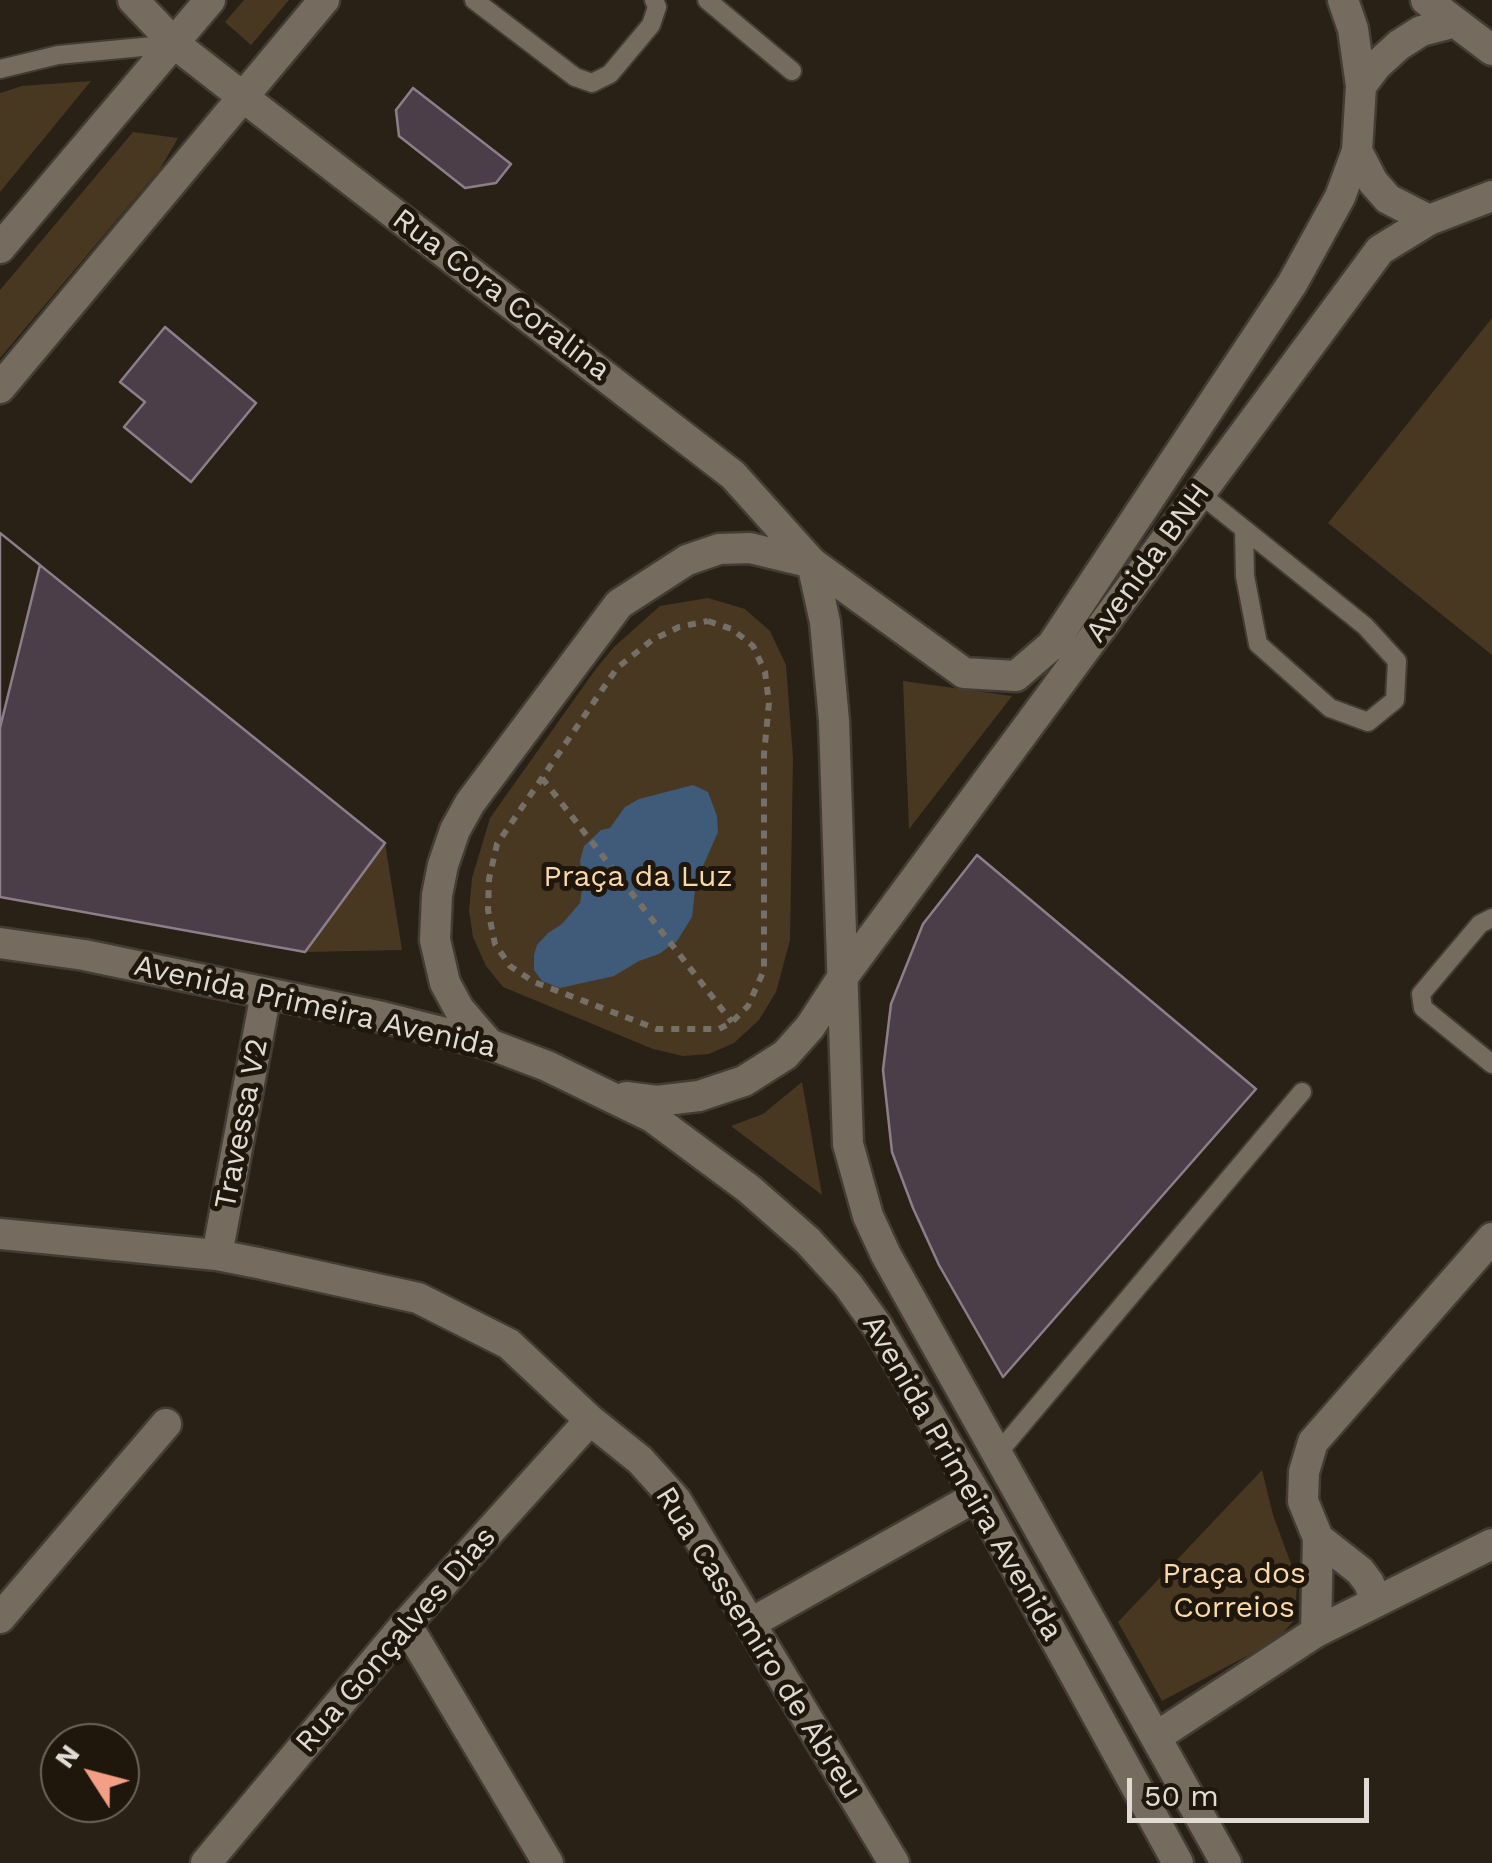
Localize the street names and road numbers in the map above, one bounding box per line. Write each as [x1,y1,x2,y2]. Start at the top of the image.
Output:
street label: Rua Cora Coralina [385,201,617,389]
street label: Avenida BNH [1078,476,1218,650]
street label: Avenida Primeira Avenida [131,948,499,1066]
street label: Travessa V2 [208,1036,276,1212]
street label: Avenida Primeira Avenida [854,1309,1070,1647]
street label: Rua Cassemiro de Abreu [647,1480,869,1806]
street label: Rua Gonçalves Dias [288,1520,504,1760]

